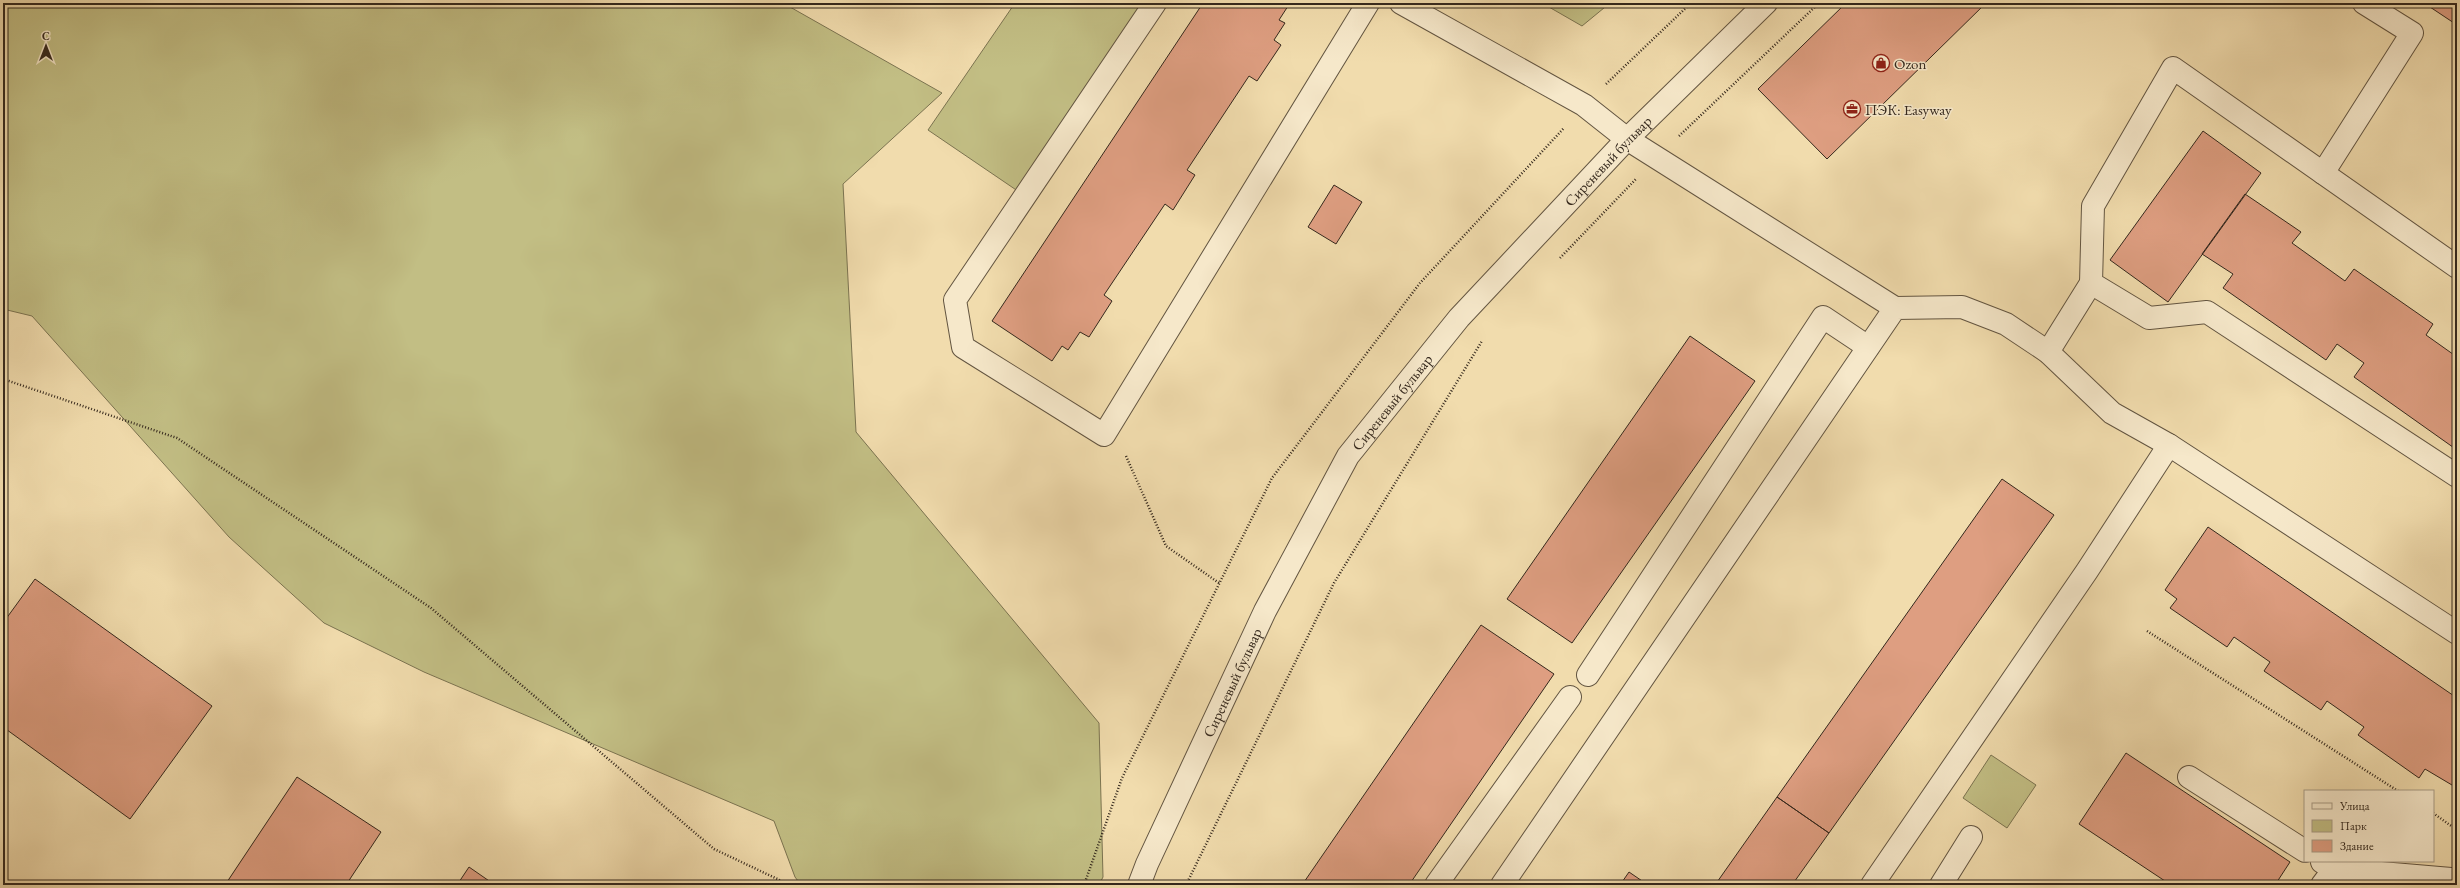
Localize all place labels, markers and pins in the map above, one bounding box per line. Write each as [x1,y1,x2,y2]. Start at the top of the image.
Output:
shop icon: Ozon [1871,53,1891,73]
place label: Ozon [1894,54,1927,73]
office icon: ПЭК: Easyway [1842,99,1862,119]
place label: ПЭК: Easyway [1865,100,1952,119]

